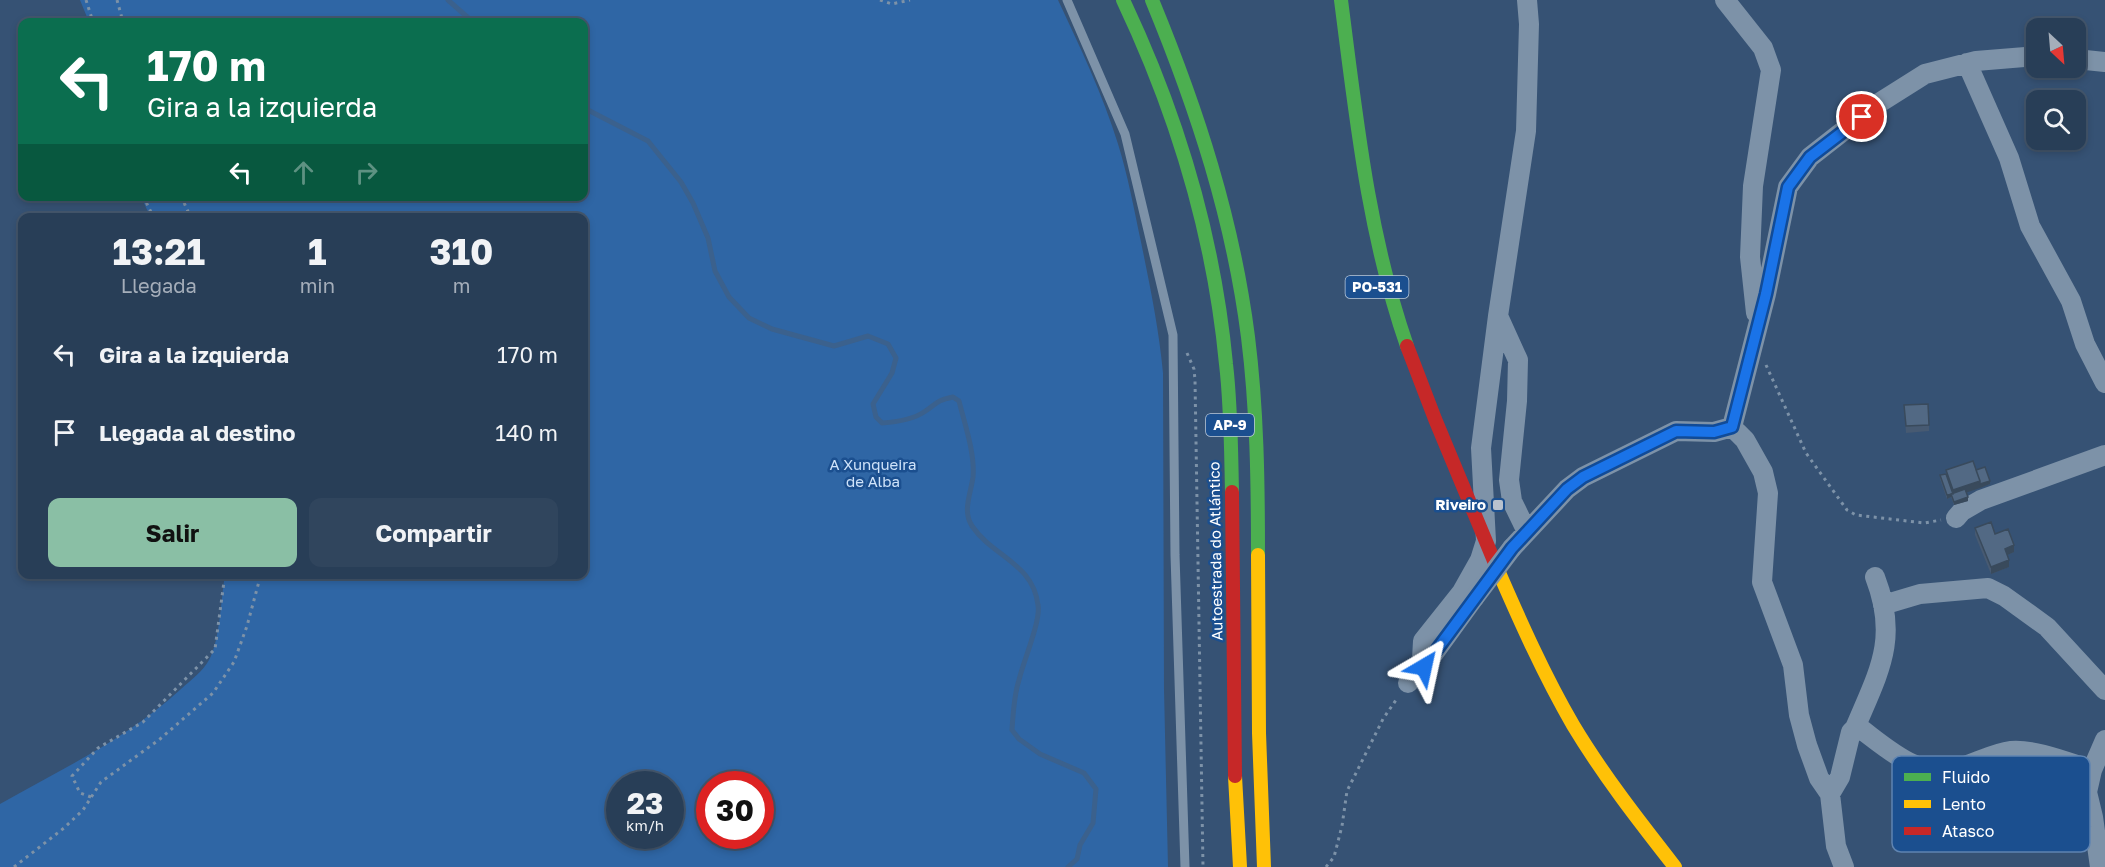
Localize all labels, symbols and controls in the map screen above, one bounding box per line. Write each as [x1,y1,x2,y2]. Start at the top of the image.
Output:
north arrow [2026,18,2086,78]
map controls [2026,18,2086,150]
text: 170 m [147,40,266,90]
icon: left [48,42,126,120]
button: search [2026,90,2086,150]
text: Gira a la izquierda [147,91,377,123]
pin [1836,91,1887,142]
icon: arrive [1845,100,1878,133]
icon: left [224,156,257,189]
icon: ahead [287,156,320,189]
icon: right [350,156,383,189]
text: 13:21 [113,230,205,273]
text: 1 [308,230,327,273]
text: 310 [430,230,493,273]
text: Llegada [121,273,197,297]
text: min [300,273,335,297]
text: m [453,273,470,297]
road number: PO-531 [1346,276,1408,298]
icon: left [48,338,81,371]
text: Gira a la izquierda [99,341,289,368]
text: 170 m [497,341,558,368]
road number: AP-9 [1206,414,1254,436]
icon: arrive [48,416,81,449]
text: Llegada al destino [99,419,296,446]
text: 140 m [495,419,558,446]
park label: A Xunqueira de Alba [830,455,916,490]
street label: Autoestrada do Atlántico [1204,461,1226,641]
place label: Riveiro [1435,495,1486,513]
button: Salir [48,498,297,567]
button: Compartir [309,498,558,567]
marker: Riveiro [1491,498,1505,512]
position arrow [1392,635,1456,699]
legend [1892,756,2090,852]
text: Fluido [1942,767,1990,787]
speed limit sign: 30 [696,771,774,849]
text: 23 [627,785,663,821]
text: Lento [1942,794,1986,814]
text: km/h [626,816,664,834]
text: Atasco [1942,821,1994,841]

